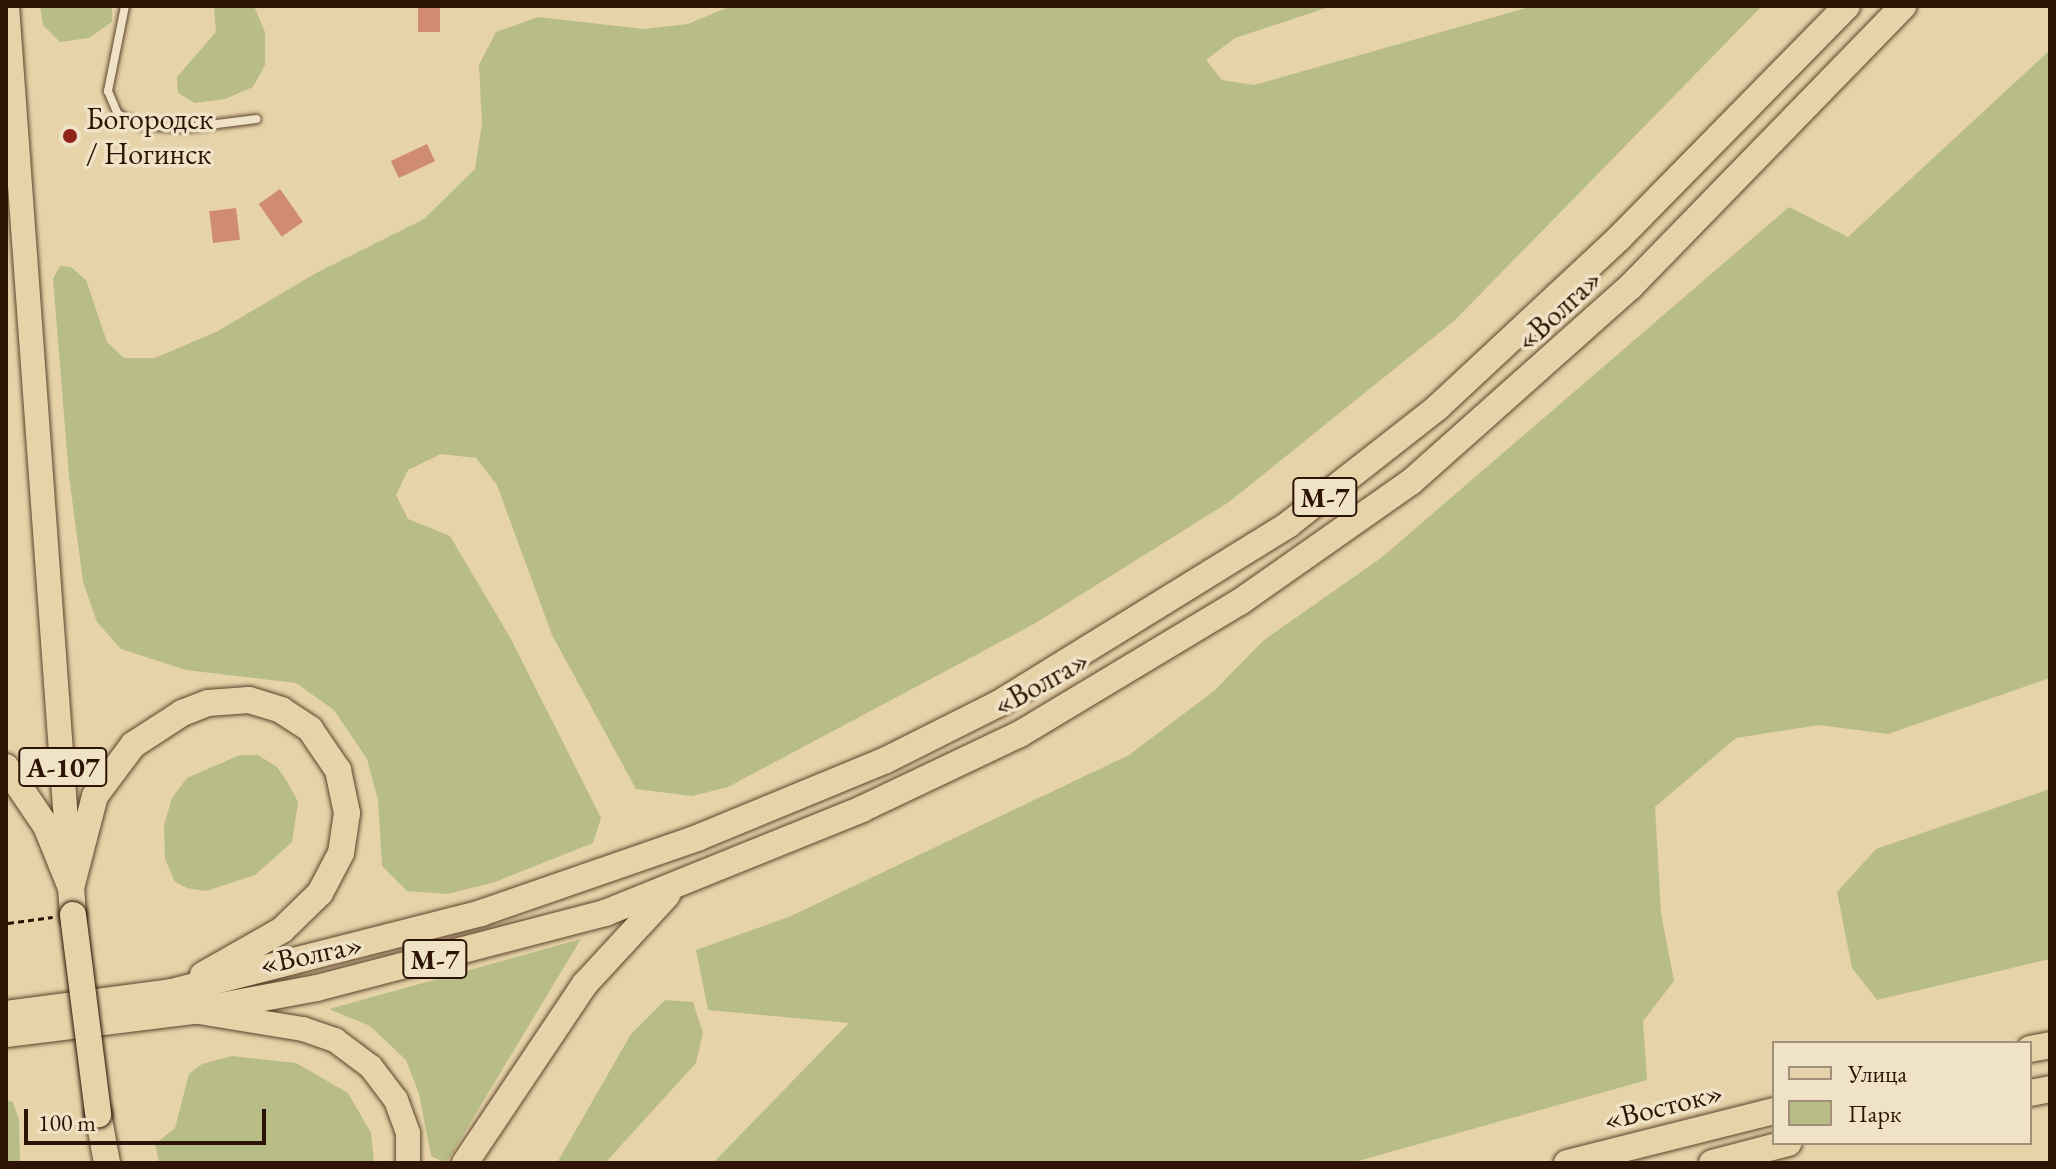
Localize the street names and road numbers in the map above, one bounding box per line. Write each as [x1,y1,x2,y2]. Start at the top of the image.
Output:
street label: «Волга» [1509,261,1609,359]
road number: М-7 [1291,473,1359,521]
street label: «Волга» [987,642,1095,724]
road number: А-107 [17,743,109,791]
street label: «Волга» [256,926,366,982]
road number: М-7 [401,935,469,983]
street label: «Восток» [1600,1074,1726,1138]

